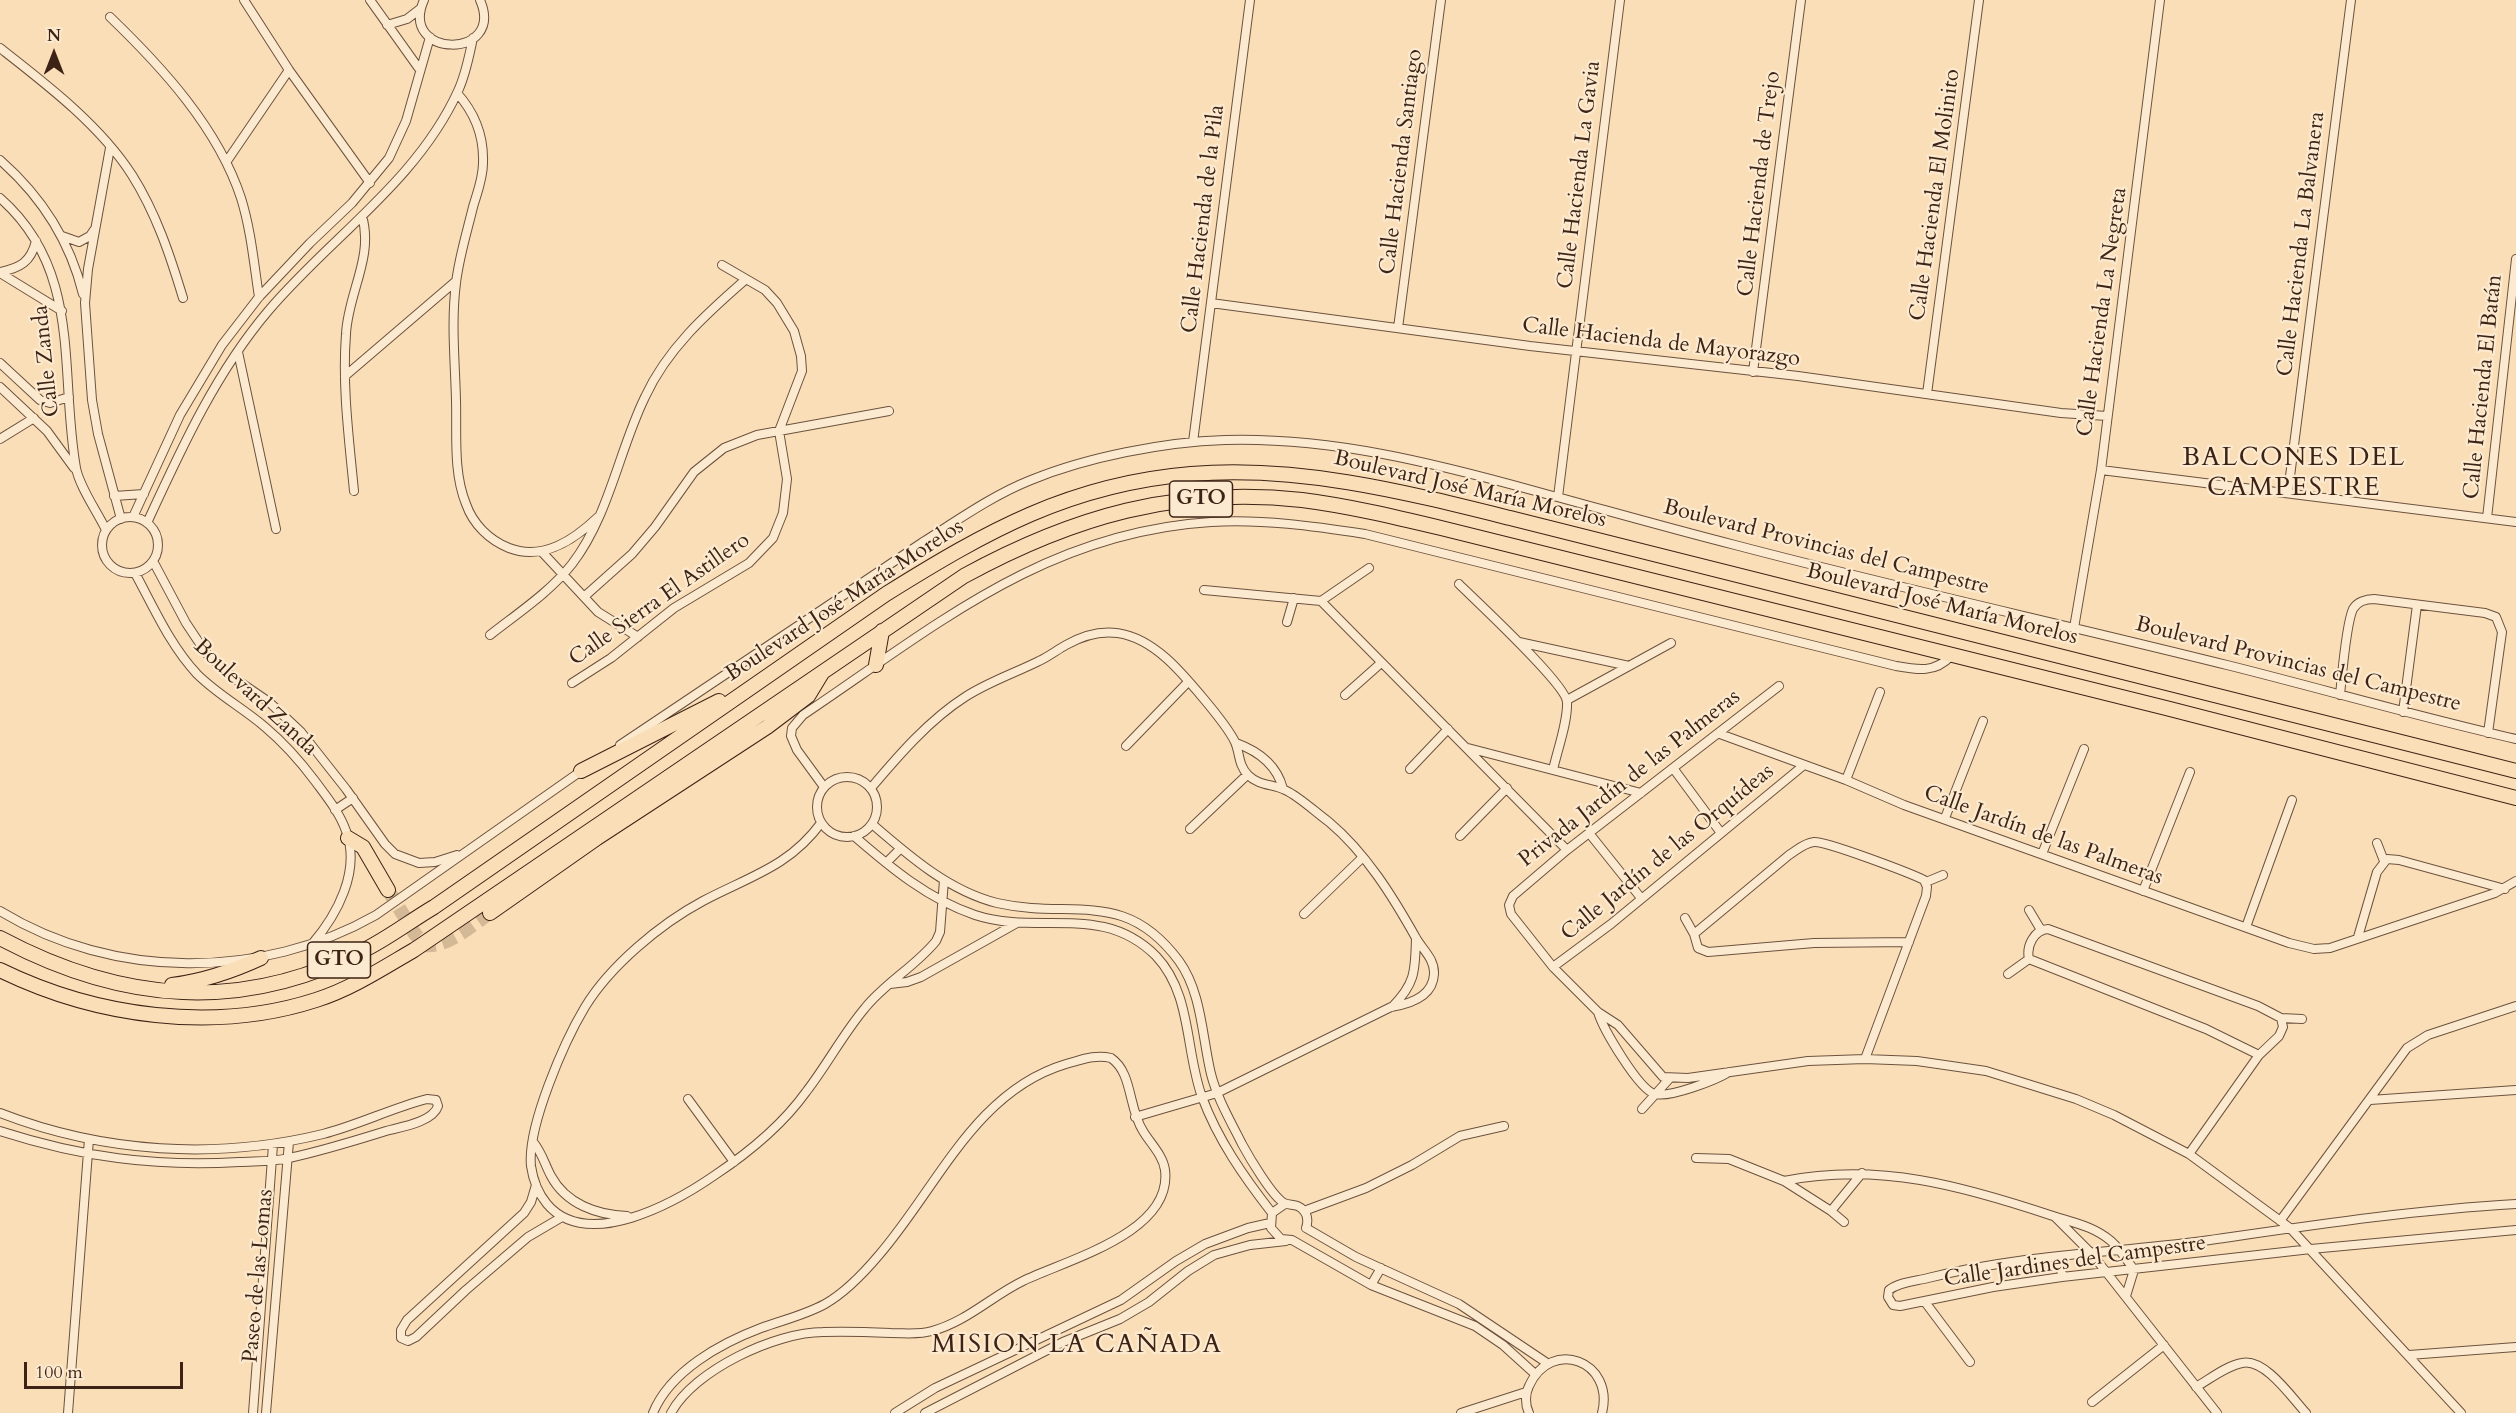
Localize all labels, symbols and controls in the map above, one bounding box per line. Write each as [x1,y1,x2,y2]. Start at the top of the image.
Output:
north arrow [24,24,84,84]
text: N [47,25,61,47]
street label: Calle Hacienda Santiago [1375,48,1429,276]
street label: Calle Hacienda La Gavia [1553,59,1607,291]
street label: Calle Hacienda El Molinito [1905,67,1967,323]
street label: Calle Hacienda de Trejo [1733,70,1787,298]
street label: Calle Hacienda de la Pila [1177,103,1231,335]
street label: Calle Hacienda La Balvanera [2273,110,2331,378]
street label: Calle Hacienda La Negreta [2072,186,2134,438]
street label: Calle Hacienda El Batán [2459,273,2509,501]
street label: Calle Zanda [28,304,66,418]
street label: Calle Hacienda de Mayorazgo [1520,313,1802,373]
district label: BALCONES DEL CAMPESTRE [2182,443,2406,504]
street label: Boulevard José María Morelos [1331,446,1609,534]
road number: GTO [1170,481,1232,517]
street label: Boulevard Provincias del Campestre [1660,495,1992,601]
street label: Boulevard José María Morelos [721,514,969,688]
street label: Calle Sierra El Astillero [565,528,755,672]
street label: Boulevard José María Morelos [1804,558,2080,652]
street label: Boulevard Provincias del Campestre [2132,612,2464,718]
street label: Boulevard Zanda [188,634,322,762]
street label: Privada Jardín de las Palmeras [1514,684,1746,874]
street label: Calle Jardín de las Orquídeas [1556,759,1780,947]
street label: Calle Jardín de las Palmeras [1920,780,2166,892]
road number: GTO [308,942,370,978]
street label: Paseo de las Lomas [238,1188,280,1364]
street label: Calle Jardines del Campestre [1942,1231,2208,1293]
district label: MISION LA CAÑADA [932,1330,1222,1362]
scale bar [27,1350,186,1388]
text: 100 m [35,1360,83,1385]

